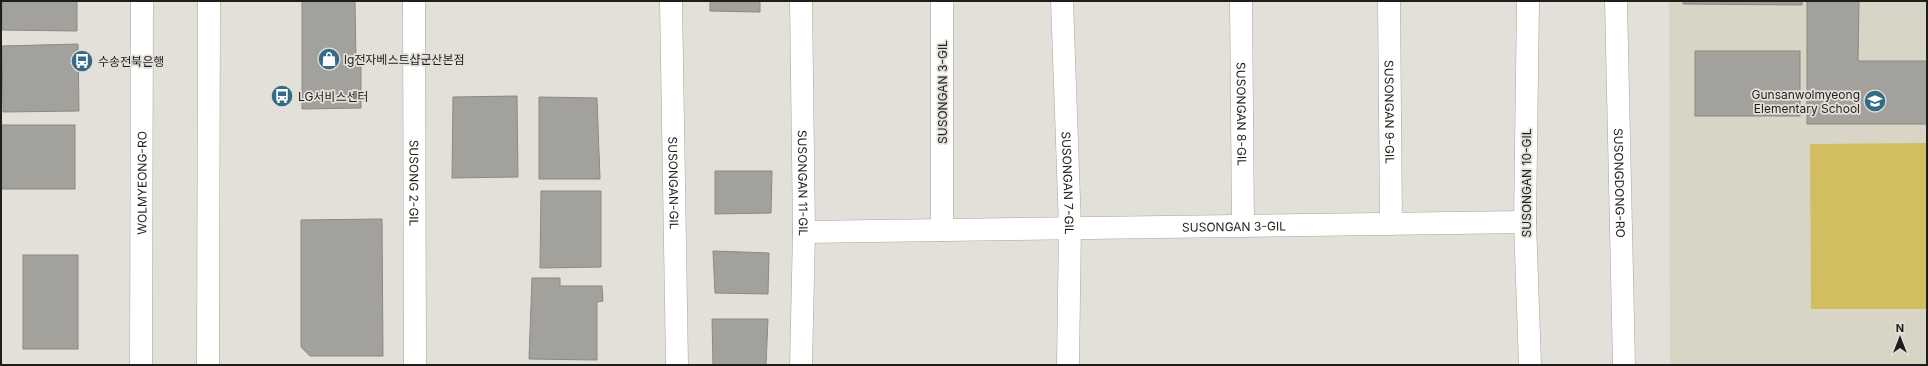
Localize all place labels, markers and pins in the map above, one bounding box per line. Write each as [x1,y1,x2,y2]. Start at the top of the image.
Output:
shop icon: lg전자베스트샵군산본점 [316,46,342,72]
bus stop icon: 수송전북은행 [69,48,95,74]
place label: lg전자베스트샵군산본점 [344,52,465,67]
place label: 수송전북은행 [98,54,164,69]
bus stop icon: LG서비스센터 [269,83,295,109]
place label: Gunsanwolmyeong Elementary School [1752,87,1860,116]
school or university icon: Gunsanwolmyeong Elementary School [1862,88,1888,114]
place label: LG서비스센터 [298,89,369,104]

